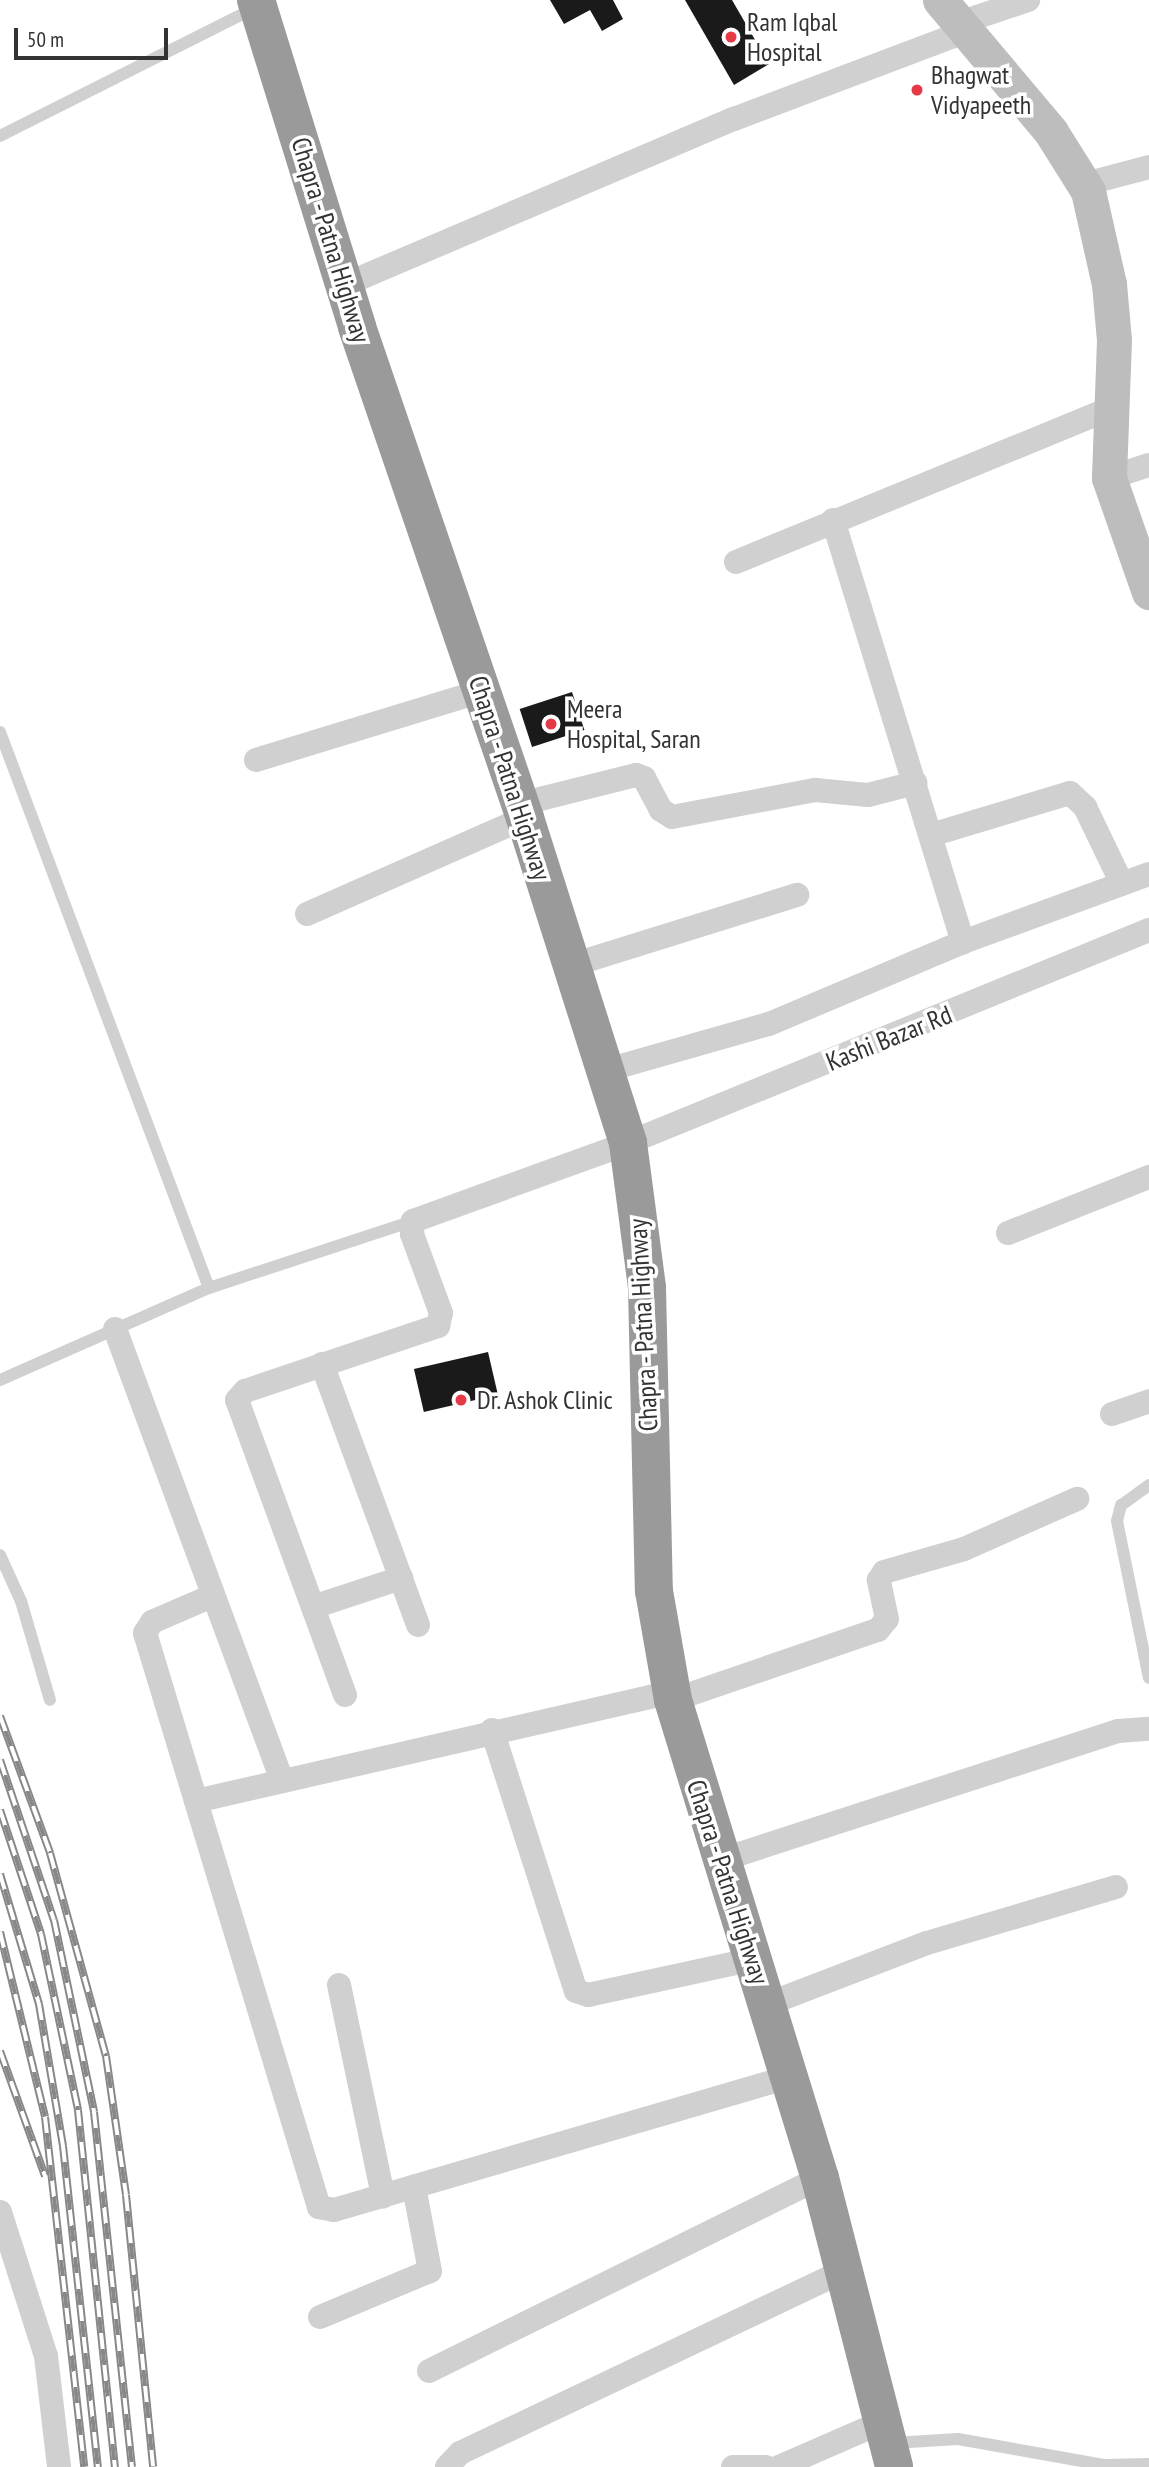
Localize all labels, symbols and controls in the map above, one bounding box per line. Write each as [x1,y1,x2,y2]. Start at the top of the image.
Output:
place label: Ram Iqbal Hospital [747,6,837,68]
scale bar [18,14,172,58]
text: 50 m [27,26,64,53]
marker: Ram Iqbal Hospital [721,27,741,47]
place label: Bhagwat Vidyapeeth [931,59,1031,120]
marker: Bhagwat Vidyapeeth [909,82,925,98]
street label: Chapra - Patna Highway [285,133,377,347]
street label: Chapra - Patna Highway [462,671,558,885]
place label: Meera Hospital, Saran [567,693,702,754]
marker: Meera Hospital, Saran [541,714,561,734]
street label: Kashi Bazar Rd [822,999,956,1077]
street label: Chapra - Patna Highway [622,1217,664,1433]
place label: Dr. Ashok Clinic [477,1384,616,1416]
marker: Dr. Ashok Clinic [451,1390,471,1410]
street label: Chapra - Patna Highway [680,1775,776,1989]

